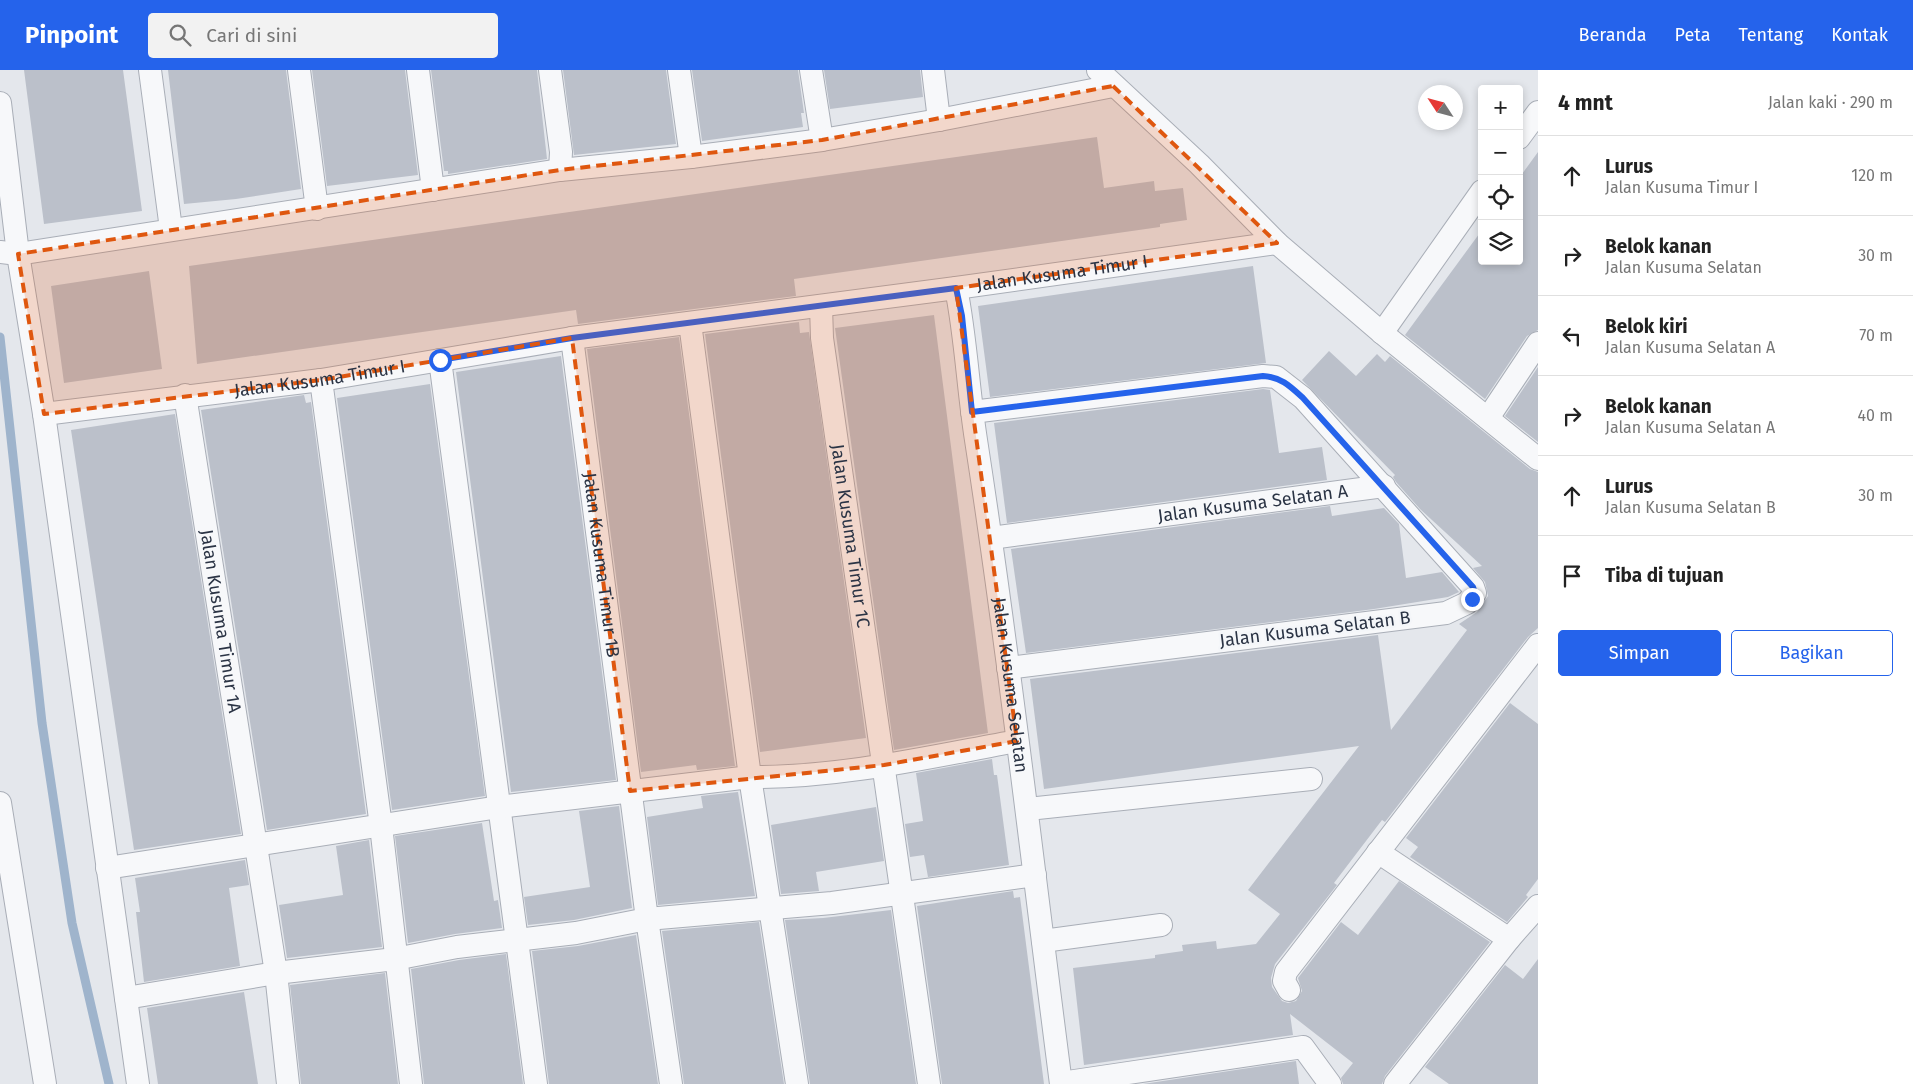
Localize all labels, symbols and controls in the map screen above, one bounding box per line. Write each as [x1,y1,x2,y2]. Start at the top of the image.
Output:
search box [148,13,498,58]
text: Pinpoint [25,21,118,49]
icon: search [166,21,194,49]
text: Cari di sini [206,24,297,47]
text: Beranda [1579,24,1647,46]
text: Peta [1675,24,1710,46]
text: Tentang [1738,24,1803,46]
text: Kontak [1831,24,1888,46]
north arrow [1418,85,1463,130]
map controls [1478,85,1523,265]
button: + [1478,85,1523,130]
text: 4 mnt [1558,90,1613,116]
text: Jalan kaki · 290 m [1768,93,1893,112]
button: − [1478,130,1523,175]
text: Lurus [1605,155,1653,178]
icon: ahead [1558,162,1586,190]
text: 120 m [1851,166,1893,185]
button: locate [1478,175,1523,220]
text: Jalan Kusuma Timur I [1605,178,1758,197]
button: layers [1478,220,1523,265]
text: Belok kanan [1605,235,1712,258]
icon: right [1558,242,1586,270]
text: 30 m [1858,246,1893,265]
street label: Jalan Kusuma Timur I [975,250,1149,296]
text: Jalan Kusuma Selatan [1605,258,1762,277]
text: Belok kiri [1605,315,1688,338]
icon: left [1558,322,1586,350]
text: 70 m [1859,326,1893,345]
text: Jalan Kusuma Selatan A [1605,338,1775,357]
route start [429,349,452,372]
street label: Jalan Kusuma Timur I [233,355,407,402]
text: Belok kanan [1605,395,1712,418]
icon: right [1558,402,1586,430]
text: 40 m [1858,406,1893,425]
text: Jalan Kusuma Selatan A [1605,418,1775,437]
street label: Jalan Kusuma Timur 1C [826,443,874,629]
street label: Jalan Kusuma Timur 1B [578,471,624,659]
text: Lurus [1605,475,1653,498]
street label: Jalan Kusuma Selatan A [1156,480,1350,527]
icon: ahead [1558,482,1586,510]
text: 30 m [1858,486,1893,505]
text: Jalan Kusuma Selatan B [1605,498,1776,517]
street label: Jalan Kusuma Timur 1A [195,528,246,715]
icon: arrive [1558,562,1586,590]
text: Tiba di tujuan [1605,564,1724,587]
route end [1461,588,1484,611]
street label: Jalan Kusuma Selatan [988,596,1033,774]
street label: Jalan Kusuma Selatan B [1218,606,1412,652]
button: Simpan [1558,630,1721,676]
button: Bagikan [1731,630,1893,676]

